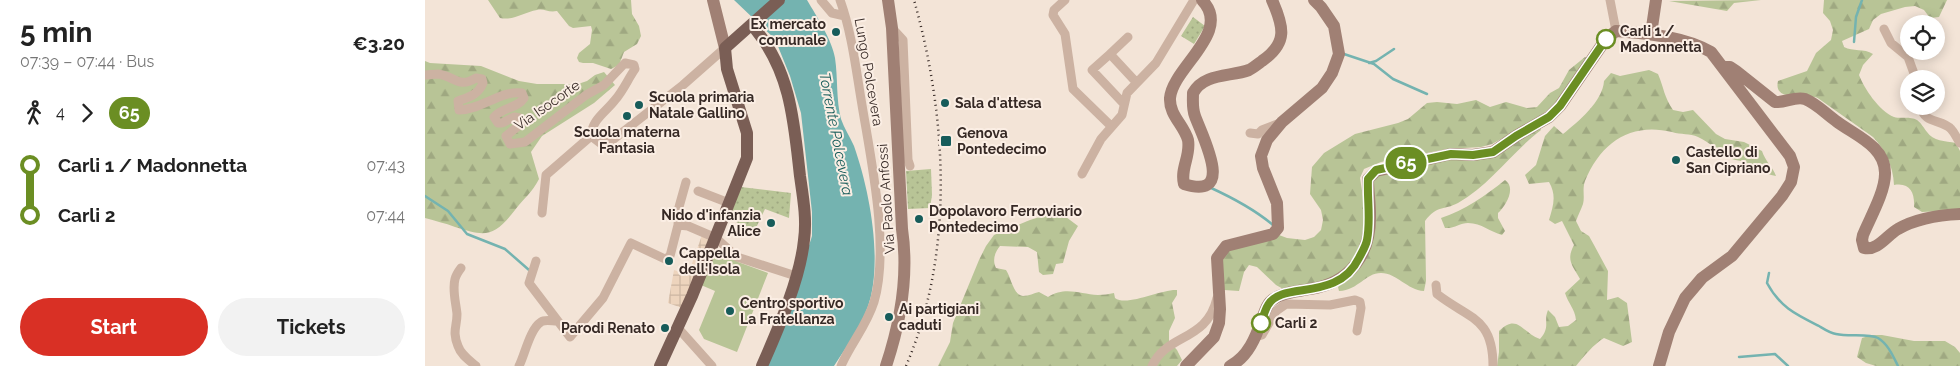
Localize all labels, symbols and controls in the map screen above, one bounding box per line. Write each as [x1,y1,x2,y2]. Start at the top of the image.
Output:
map controls [1900,15,1945,115]
button: locate [1900,15,1945,60]
text: 5 min [20,16,92,49]
place label: Ex mercato comunale [750,16,827,48]
street label: Lungo Polcevera [852,17,886,127]
place label: Carli 1 / Madonnetta [1620,23,1702,55]
marker: Ex mercato comunale [830,26,842,38]
marker: Carli 1 / Madonnetta [1596,29,1616,49]
text: €3.20 [353,32,405,54]
text: 07:39 – 07:44 · Bus [20,52,154,71]
button: layers [1900,70,1945,115]
water label: Torrente Polcevera [815,71,857,197]
street label: Via Isocorte [511,77,583,133]
place label: Scuola primaria Natale Gallino [649,89,754,121]
place label: Sala d'attesa [955,95,1042,111]
marker: Sala d'attesa [939,97,951,109]
icon: walk [20,99,48,127]
icon: forward [73,99,101,127]
marker: Scuola primaria Natale Gallino [633,99,645,111]
text: 65 [119,102,140,123]
text: 4 [56,103,65,122]
marker: Scuola materna Fantasia [621,110,633,122]
place label: Scuola materna Fantasia [574,124,680,156]
place label: Genova Pontedecimo [957,125,1047,157]
marker: Genova Pontedecimo [939,134,953,148]
street label: Via Paolo Anfossi [874,143,898,255]
place label: Castello di San Cipriano [1686,144,1771,176]
line badge: 65 [1383,147,1429,179]
text: 65 [1396,152,1416,173]
text: Carli 1 / Madonnetta [58,154,247,176]
marker: Castello di San Cipriano [1670,154,1682,166]
text: 07:43 [366,156,405,175]
place label: Dopolavoro Ferroviario Pontedecimo [929,203,1082,235]
text: Carli 2 [58,204,115,226]
text: 07:44 [366,206,405,225]
place label: Nido d'infanzia Alice [661,207,762,239]
marker: Dopolavoro Ferroviario Pontedecimo [913,213,925,225]
marker: Nido d'infanzia Alice [765,217,777,229]
place label: Cappella dell'Isola [679,245,740,277]
marker: Cappella dell'Isola [663,255,675,267]
place label: Centro sportivo La Fratellanza [740,295,844,327]
button: Start [20,298,208,356]
button: Tickets [218,298,405,356]
place label: Ai partigiani caduti [899,301,979,333]
marker: Centro sportivo La Fratellanza [724,305,736,317]
marker: Ai partigiani caduti [883,311,895,323]
marker: Carli 2 [1251,313,1271,333]
place label: Carli 2 [1275,315,1317,331]
place label: Parodi Renato [561,320,656,336]
marker: Parodi Renato [659,322,671,334]

